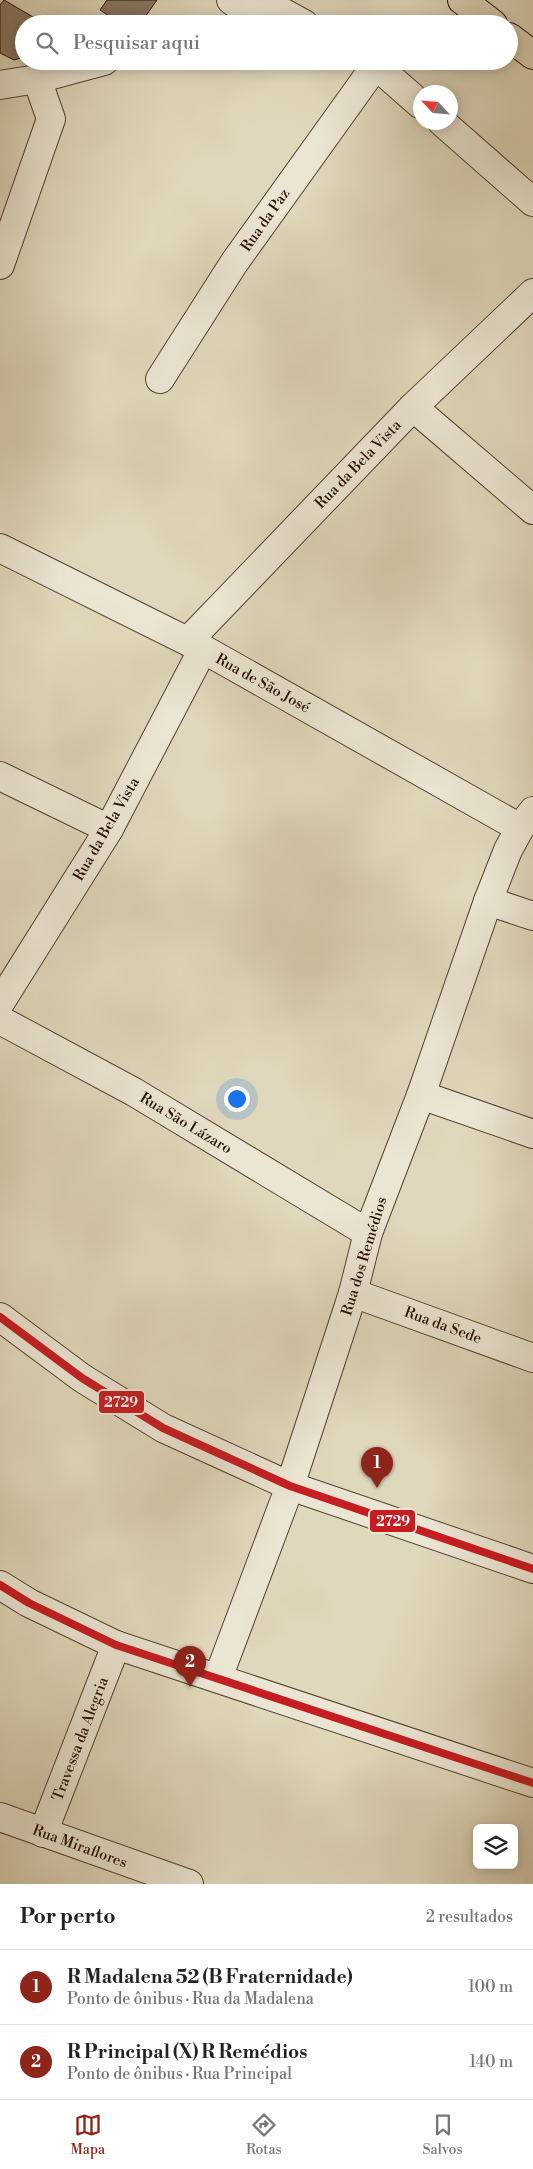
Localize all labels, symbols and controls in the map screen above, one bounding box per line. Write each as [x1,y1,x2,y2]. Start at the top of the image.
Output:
search box [15,15,518,70]
icon: search [33,29,61,57]
text: Pesquisar aqui [73,31,200,55]
north arrow [413,85,458,130]
street label: Rua da Paz [237,185,294,256]
street label: Rua da Bela Vista [311,415,406,513]
street label: Rua de São José [212,650,313,717]
street label: Rua da Bela Vista [69,774,144,885]
your location [224,1086,250,1112]
street label: Rua São Lázaro [136,1088,235,1158]
street label: Rua dos Remédios [337,1194,392,1318]
street label: Rua da Sede [401,1303,484,1348]
line badge: 2729 [98,1390,145,1414]
text: 2729 [104,1394,138,1412]
pin: 1 [361,1447,393,1488]
line badge: 2729 [369,1509,416,1533]
text: 2729 [376,1513,410,1531]
pin: 2 [174,1646,206,1687]
street label: Travessa da Alegria [48,1674,113,1804]
street label: Rua Miraflores [30,1820,130,1872]
map controls [473,1824,518,1869]
button: layers [473,1824,518,1869]
text: Por perto [20,1904,116,1930]
text: 2 resultados [426,1907,513,1927]
text: R Madalena 52 (B Fraternidade) [67,1965,353,1989]
text: 1 [32,1977,40,1997]
text: 100 m [468,1977,513,1997]
text: Ponto de ônibus · Rua da Madalena [67,1989,314,2009]
text: R Principal (X) R Remédios [67,2040,307,2064]
text: 2 [31,2052,41,2072]
text: 140 m [469,2052,513,2072]
text: Ponto de ônibus · Rua Principal [67,2064,292,2084]
tab: Mapa [70,2111,105,2159]
tab: Rotas [246,2111,282,2159]
tab: Salvos [423,2111,463,2159]

